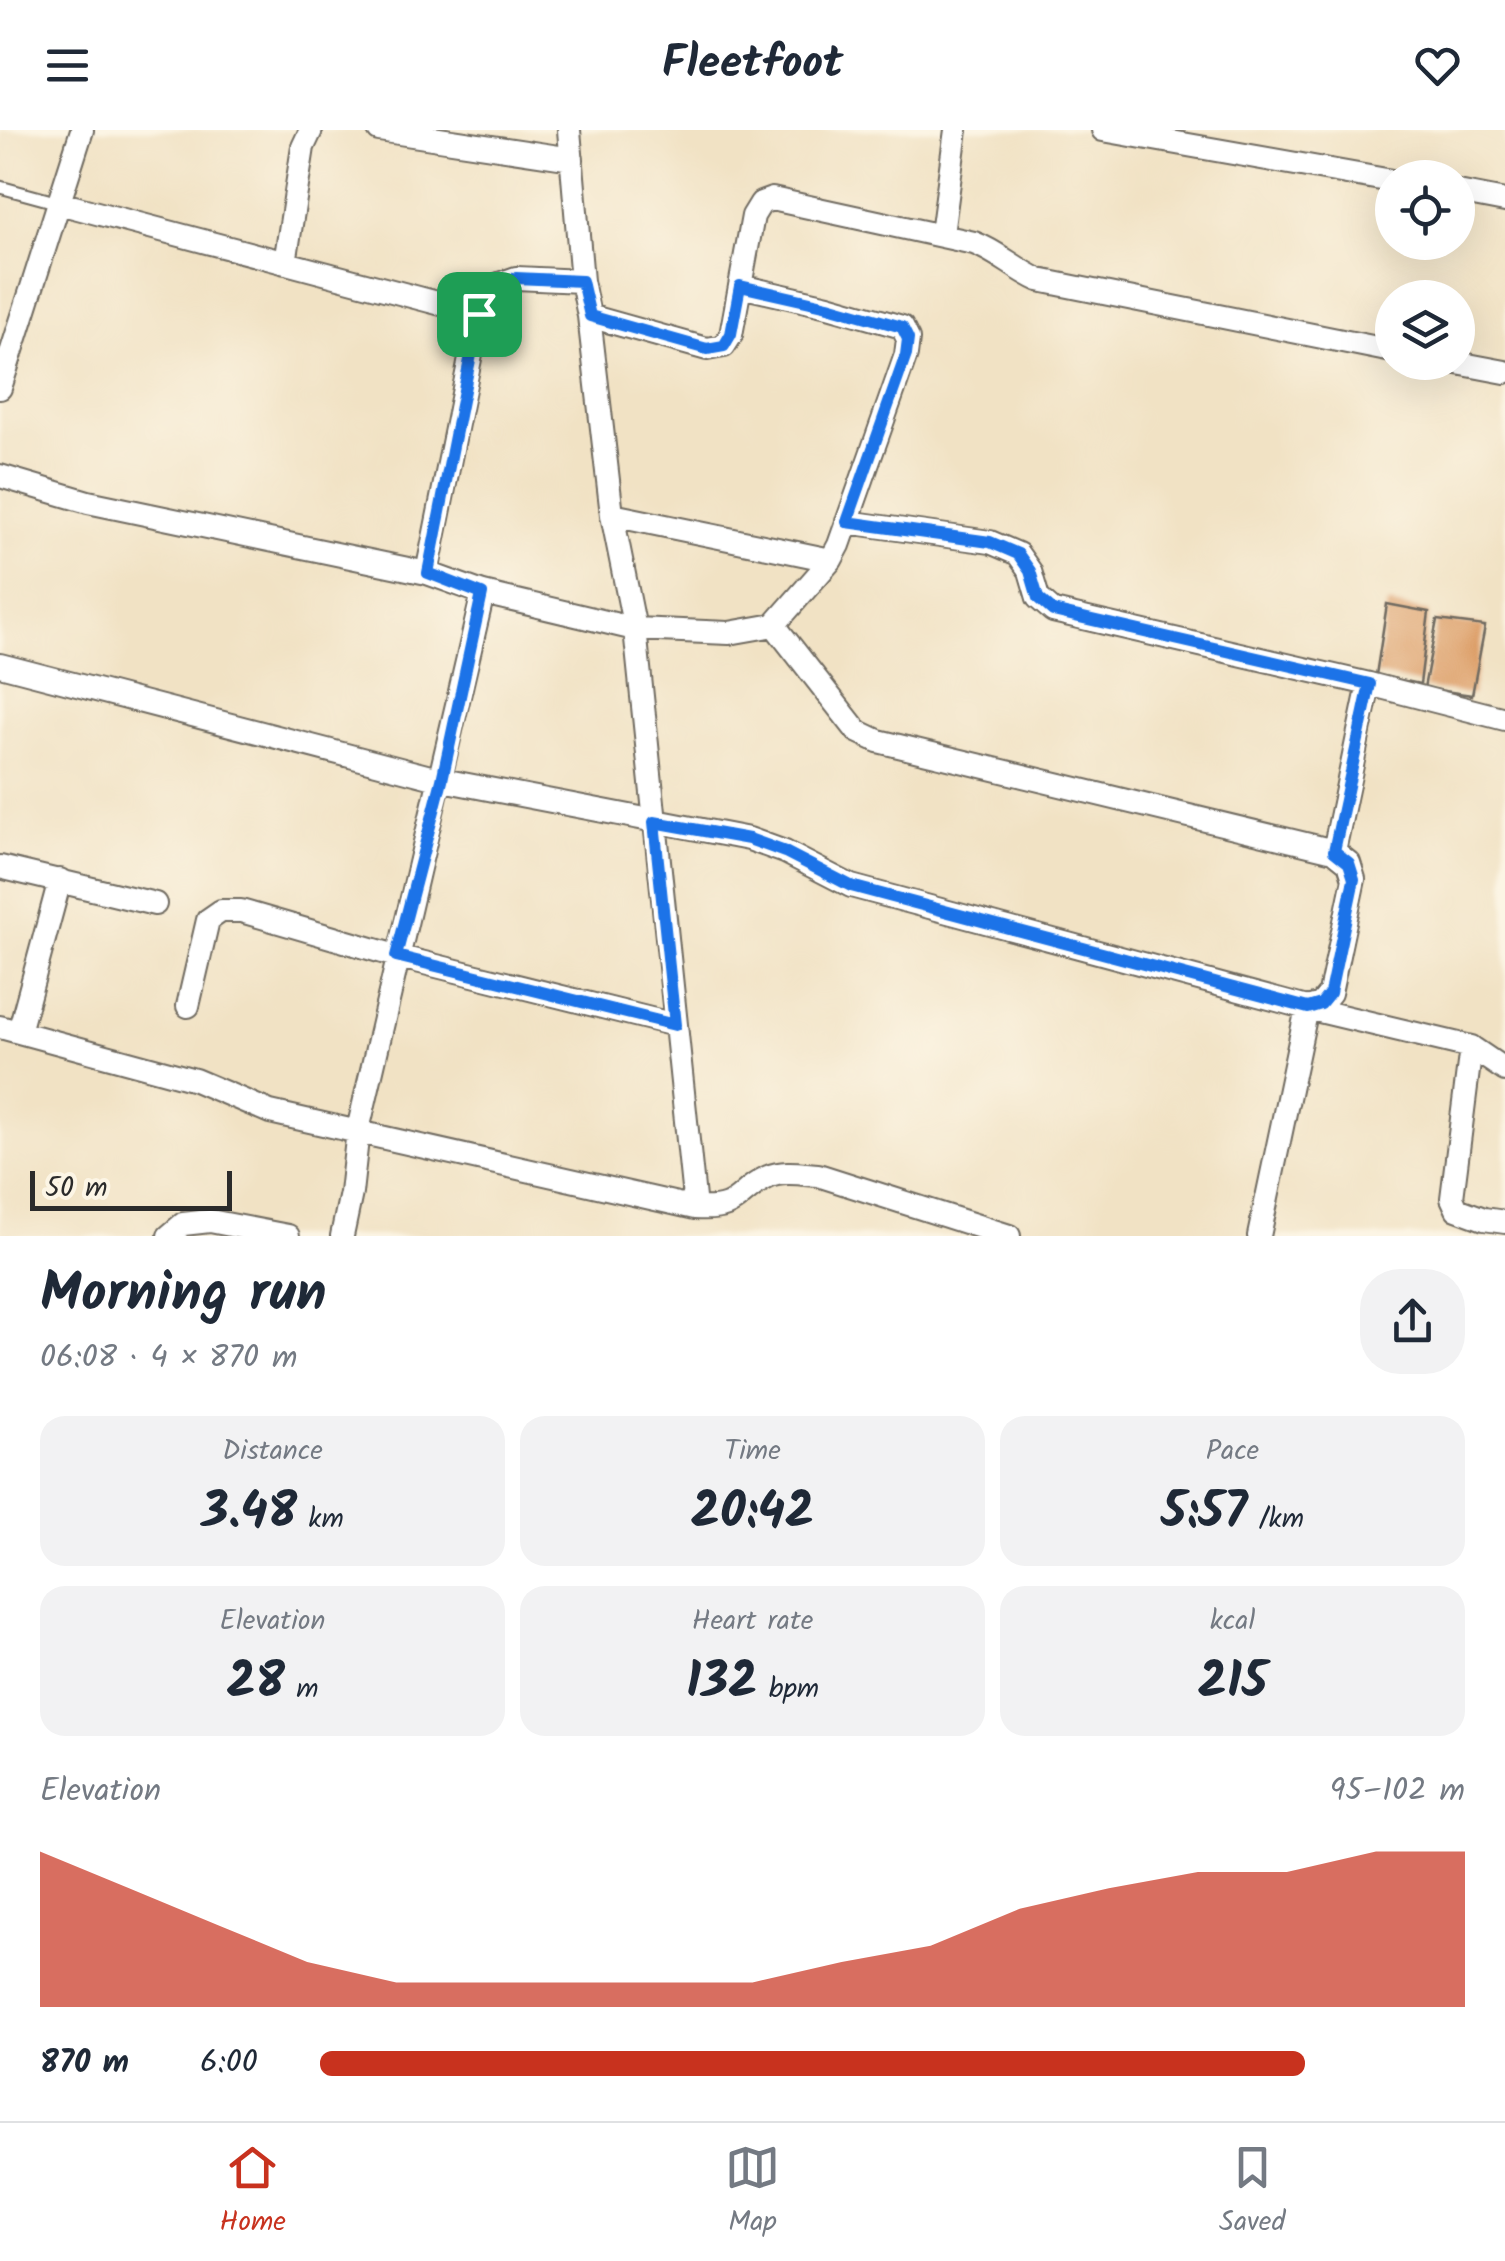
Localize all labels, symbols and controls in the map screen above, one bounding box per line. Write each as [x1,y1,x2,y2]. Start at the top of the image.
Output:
text: Fleetfoot [662,29,843,101]
icon: menu [40,38,95,93]
icon: heart [1410,38,1465,93]
map controls [1375,160,1475,380]
button: locate [1375,160,1475,260]
pin [437,272,522,357]
button: layers [1375,280,1475,380]
icon: arrive [452,287,507,342]
scale bar [30,1166,232,1210]
text: 50 m [45,1166,108,1211]
text: Morning run [40,1252,327,1339]
button: share [1360,1269,1465,1374]
text: 06:08 · 4 × 870 m [40,1333,297,1384]
text: Distance [222,1429,323,1474]
text: Time [724,1429,781,1474]
text: Pace [1206,1429,1259,1474]
text: 3.48 [201,1474,297,1554]
text: 20:42 [691,1474,814,1554]
text: 5:57 [1161,1474,1247,1554]
text: km [297,1497,344,1542]
text: /km [1247,1497,1304,1542]
text: Elevation [220,1599,325,1644]
text: Heart rate [692,1599,813,1644]
text: kcal [1210,1599,1255,1644]
text: 28 [226,1644,285,1724]
text: 132 [686,1644,758,1724]
text: 215 [1198,1644,1267,1724]
text: m [285,1667,319,1712]
text: bpm [758,1667,819,1712]
text: Elevation [40,1766,161,1817]
text: 95–102 m [1330,1766,1465,1817]
text: 870 m [40,2038,129,2089]
text: 6:00 [200,2038,258,2089]
tab: Home [220,2140,286,2245]
tab: Map [725,2140,780,2245]
tab: Saved [1219,2140,1285,2245]

